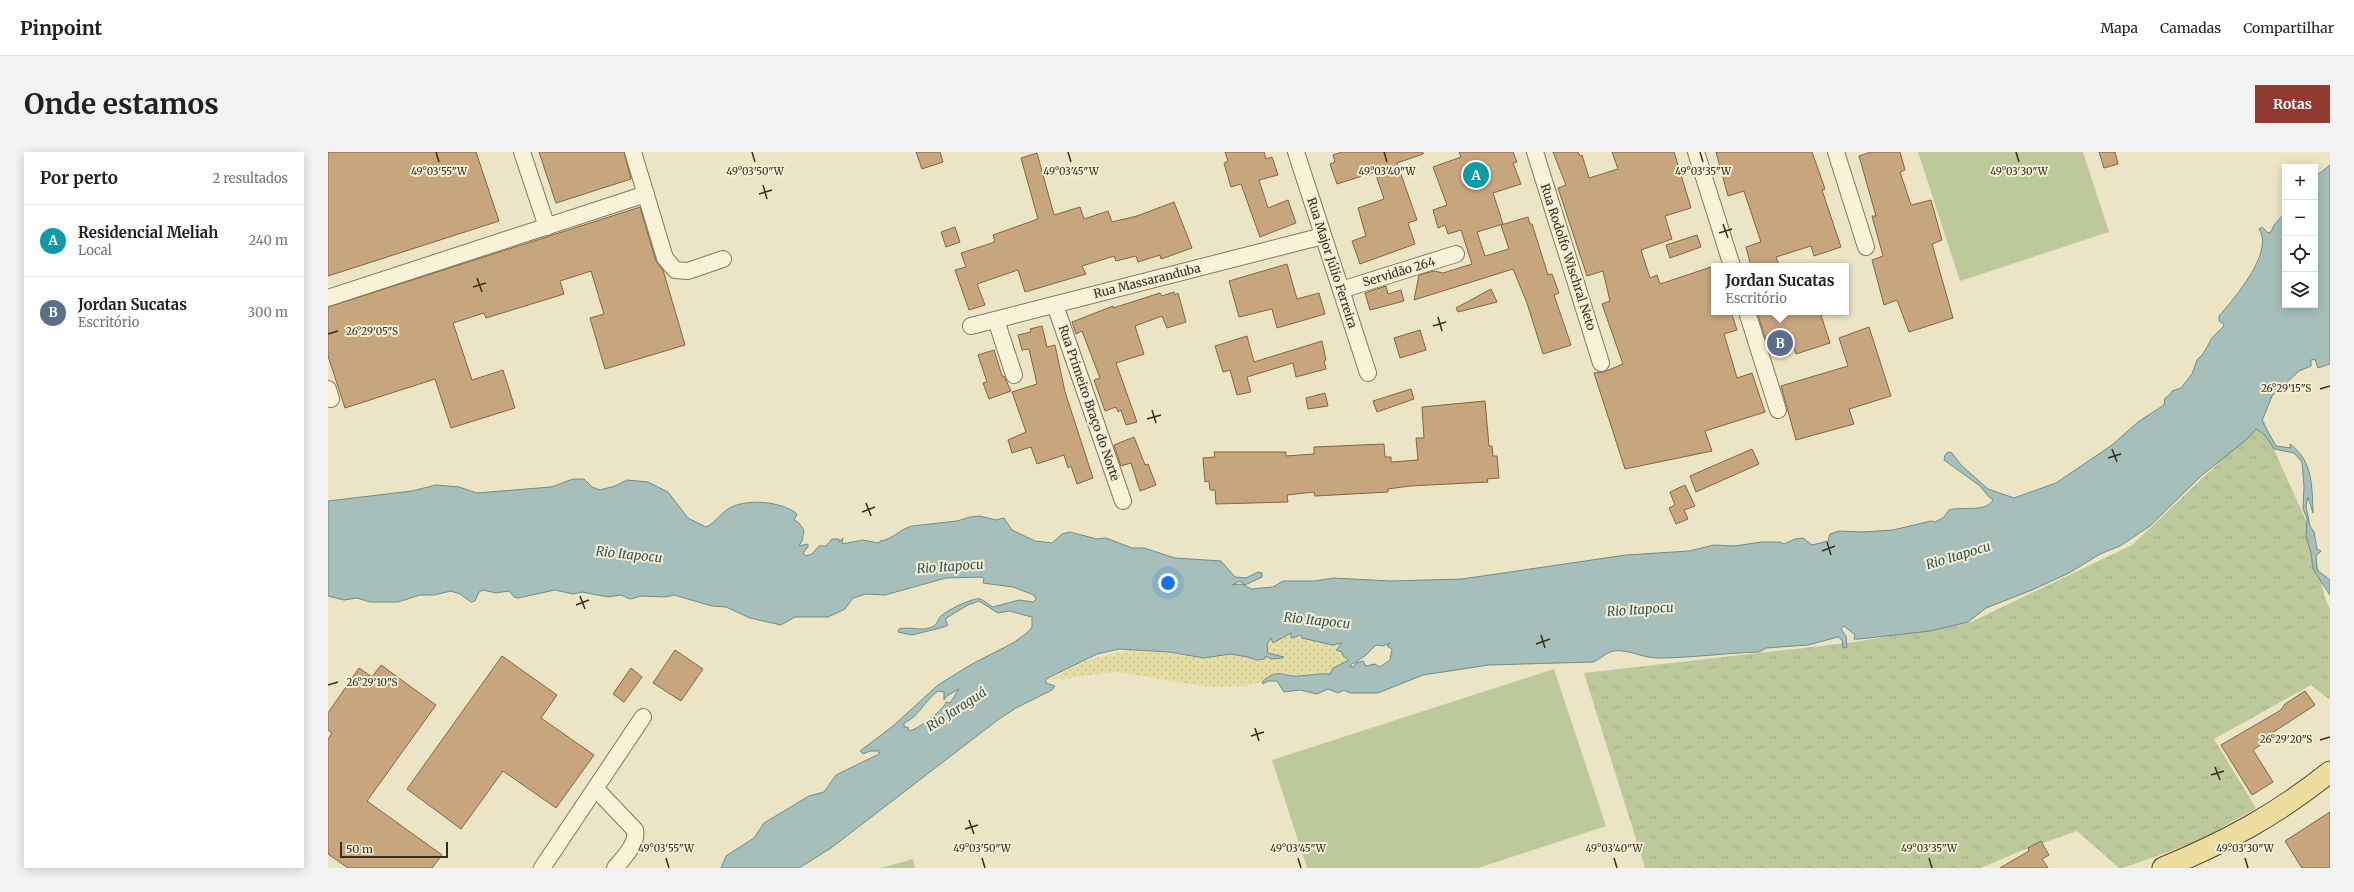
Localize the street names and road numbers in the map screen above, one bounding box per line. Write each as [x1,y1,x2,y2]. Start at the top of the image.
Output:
street label: Rua Rodolfo Wischral Neto [1538,182,1599,332]
street label: Rua Major Júlio Ferreira [1304,196,1361,331]
street label: Servidão 264 [1361,253,1438,290]
street label: Rua Massaranduba [1092,260,1202,301]
street label: Rua Primeiro Braço do Norte [1056,323,1123,483]

